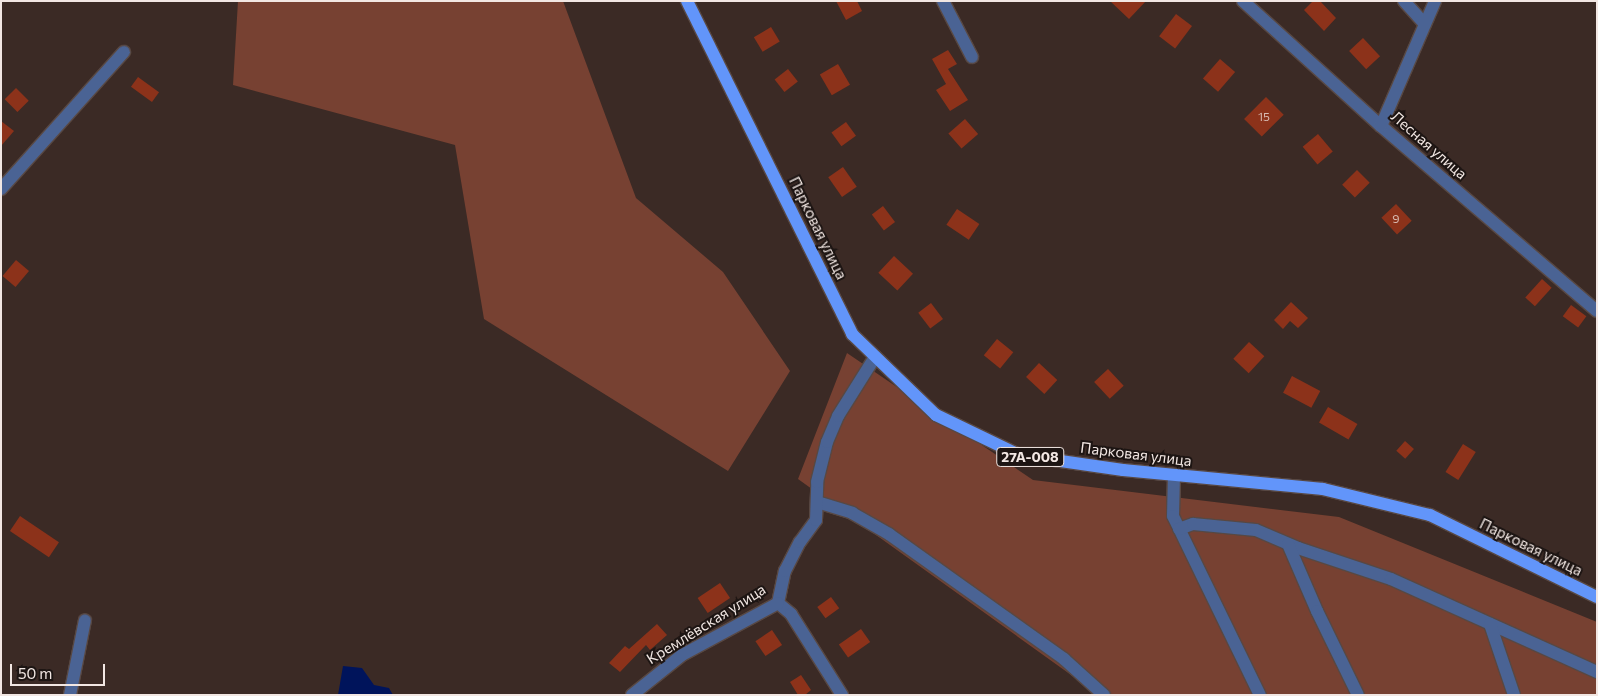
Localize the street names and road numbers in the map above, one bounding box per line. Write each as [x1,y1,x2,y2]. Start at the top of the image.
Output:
street label: Лесная улица [1387,107,1471,183]
street label: Парковая улица [785,174,851,282]
street label: Парковая улица [1079,438,1193,470]
road number: 27А-008 [996,446,1064,468]
street label: Парковая улица [1477,514,1585,580]
street label: Кремлёвская улица [643,580,769,668]

